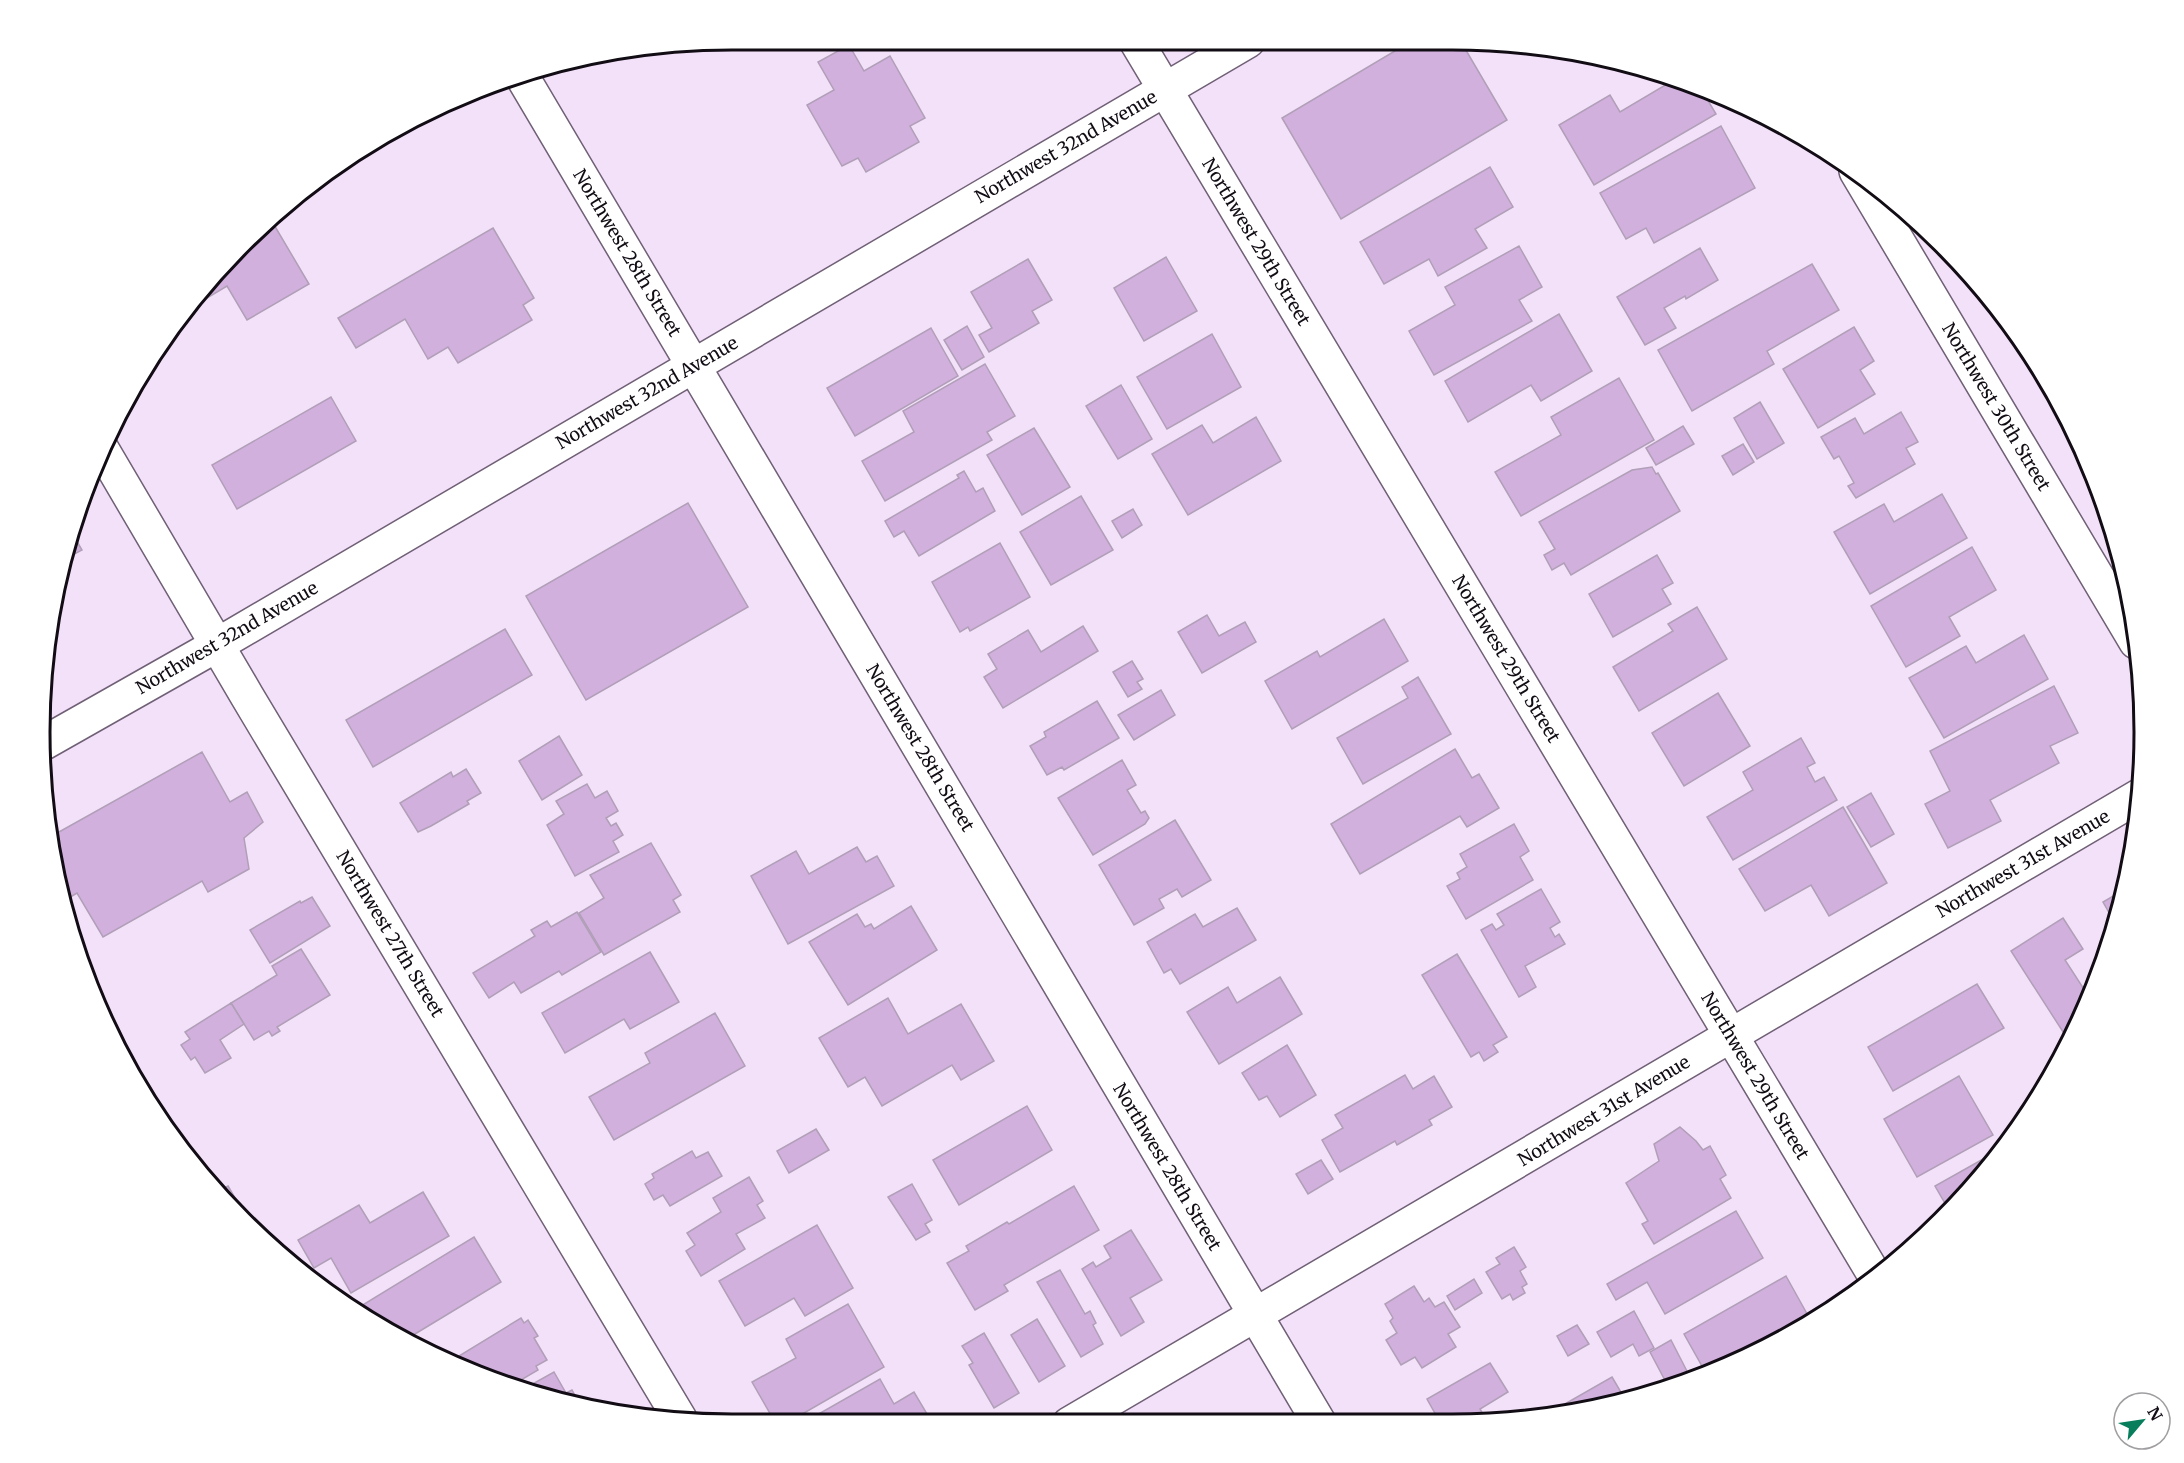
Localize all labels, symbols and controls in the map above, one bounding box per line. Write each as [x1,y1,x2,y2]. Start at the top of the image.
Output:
street label: Northwest 32nd Avenue [971,85,1161,208]
street label: Northwest 29th Street [1197,154,1316,330]
street label: Northwest 28th Street [568,165,687,341]
street label: Northwest 30th Street [1937,319,2056,495]
street label: Northwest 32nd Avenue [552,331,742,454]
street label: Northwest 29th Street [1447,571,1566,747]
street label: Northwest 32nd Avenue [132,576,322,699]
street label: Northwest 28th Street [861,660,980,836]
street label: Northwest 31st Avenue [1932,804,2114,923]
street label: Northwest 27th Street [332,846,449,1021]
street label: Northwest 29th Street [1696,988,1815,1164]
street label: Northwest 31st Avenue [1514,1050,1694,1171]
street label: Northwest 28th Street [1108,1079,1227,1255]
north arrow [2112,1391,2172,1451]
text: N [2143,1403,2167,1424]

